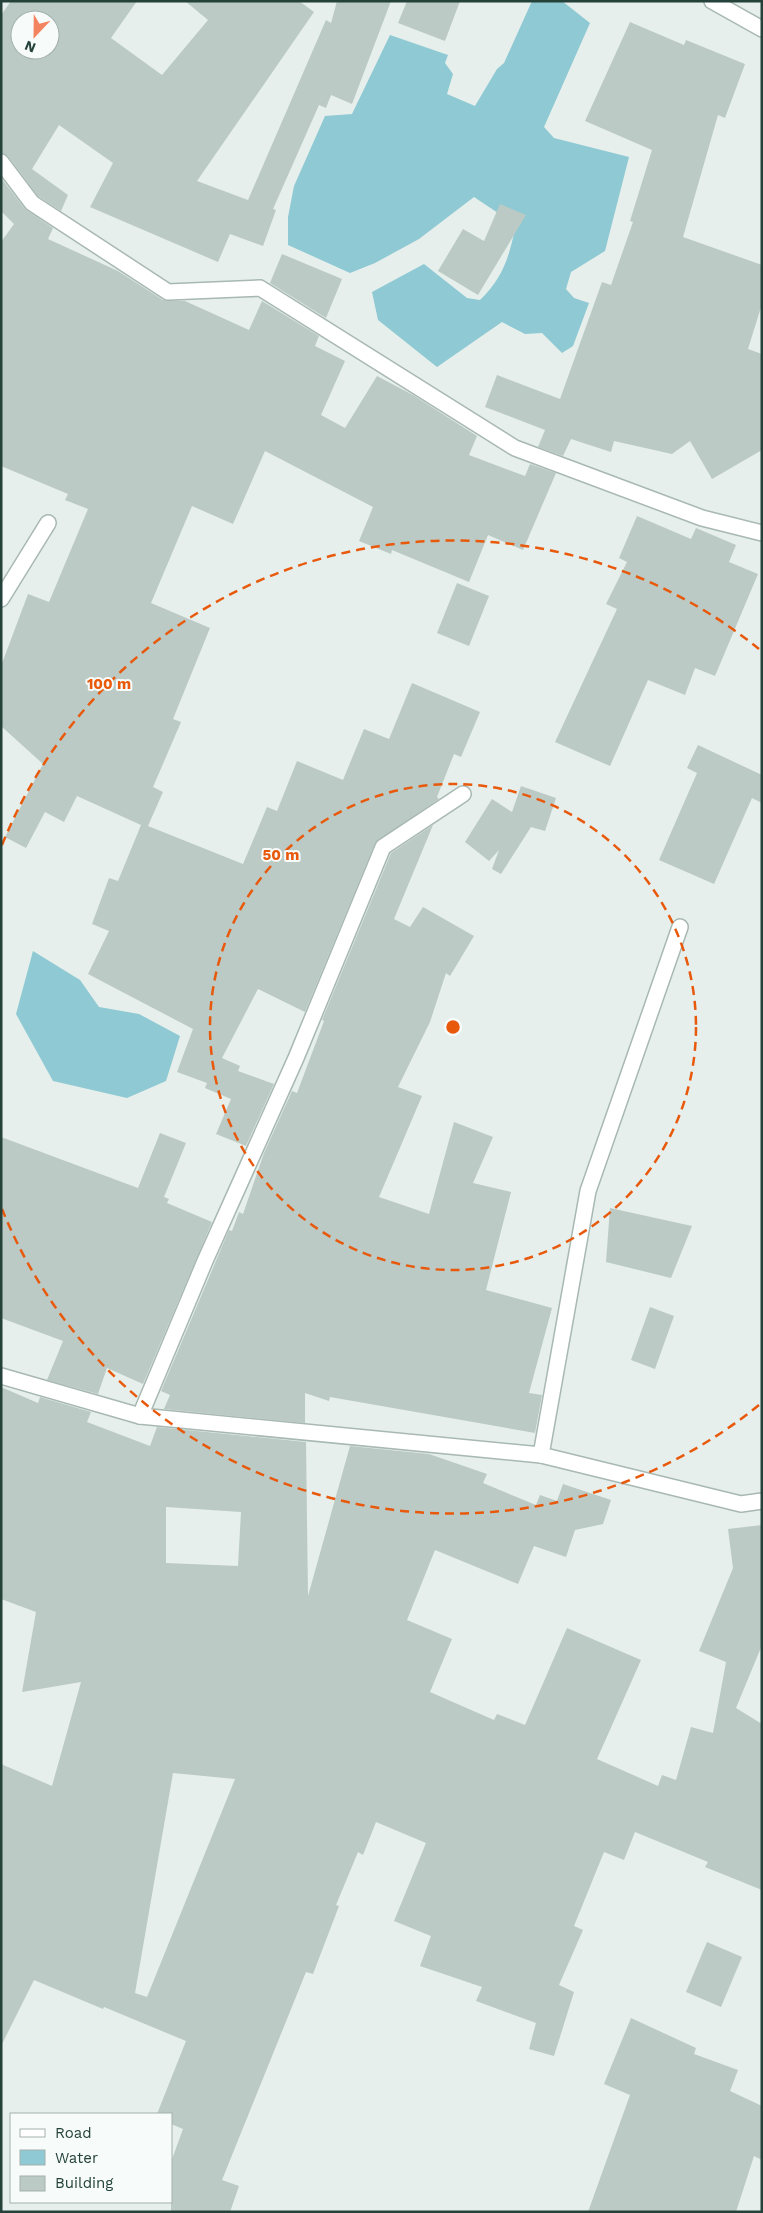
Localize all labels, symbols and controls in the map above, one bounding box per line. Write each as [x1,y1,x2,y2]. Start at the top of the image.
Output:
north arrow [10,10,60,60]
text: N [22,38,38,56]
text: 100 m [87,675,131,693]
text: 50 m [263,846,299,864]
centre of rings [444,1018,462,1036]
legend [10,2113,172,2203]
text: Road [55,2124,92,2142]
text: Water [55,2149,98,2167]
text: Building [55,2174,113,2192]

